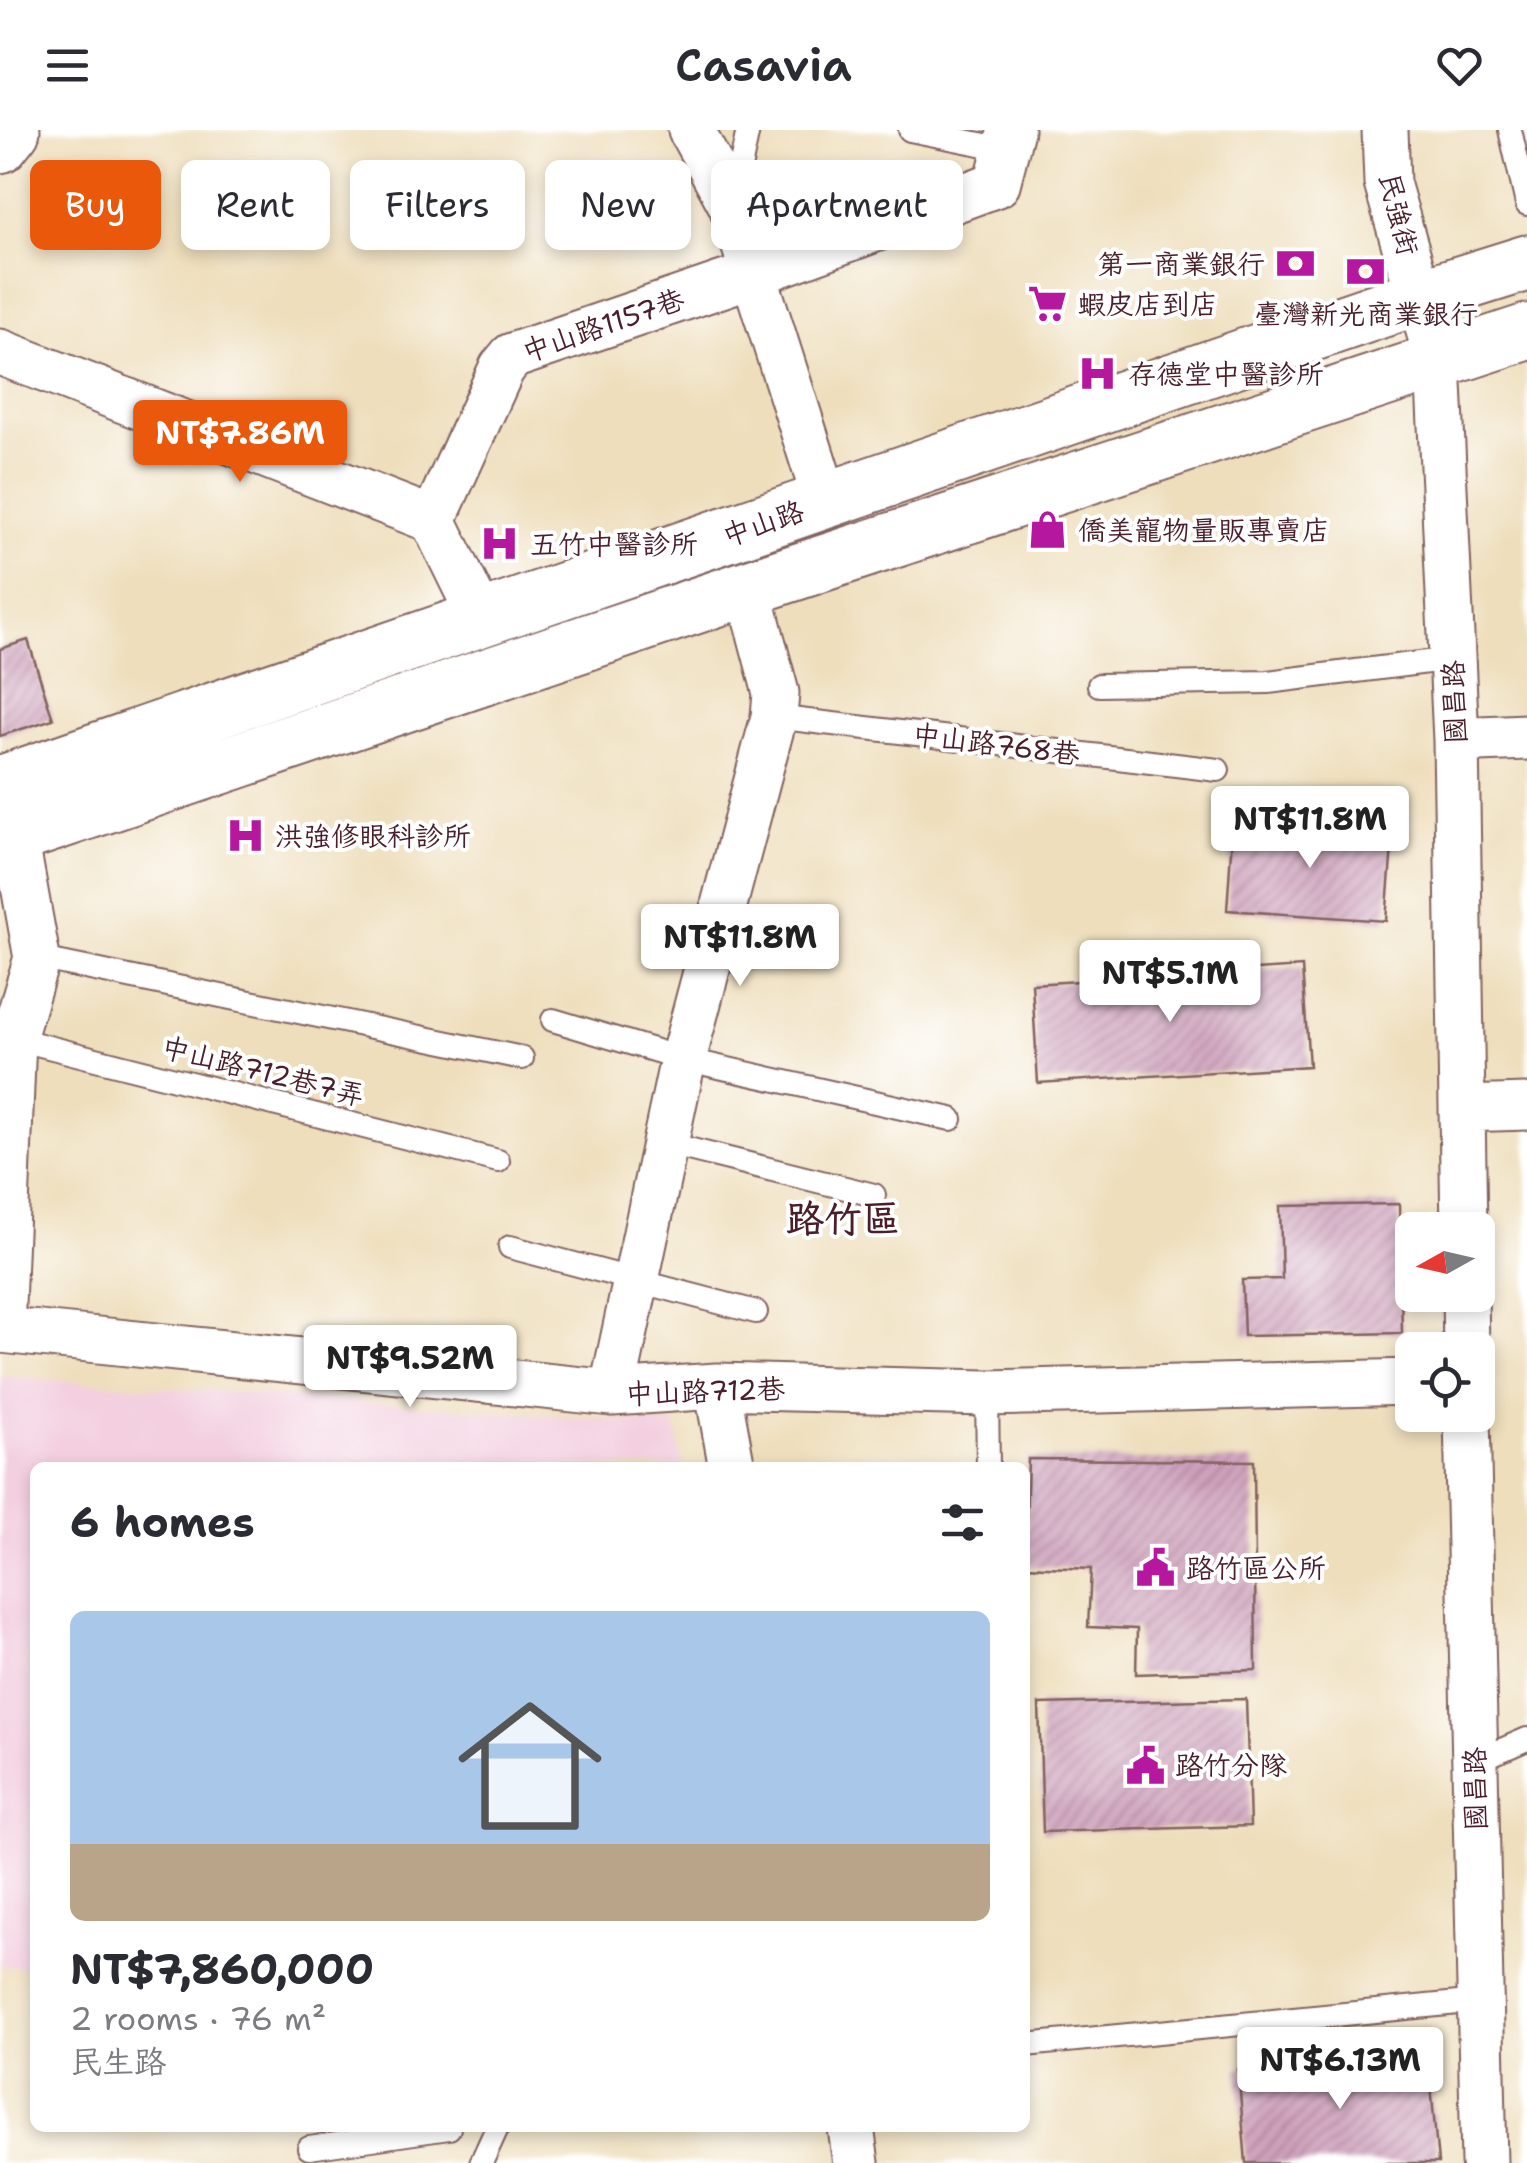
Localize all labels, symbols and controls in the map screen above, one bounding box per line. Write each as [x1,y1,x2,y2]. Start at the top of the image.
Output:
text: Casavia [675,35,852,95]
icon: menu [40,38,95,93]
icon: heart [1432,38,1487,93]
chip: Buy [30,160,161,250]
chip: Rent [181,160,330,250]
chip: Filters [350,160,525,250]
chip: New [545,160,691,250]
chip: Apartment [711,160,963,250]
street label: 民強街 [1370,169,1428,259]
bank icon: 第一商業銀行 [1274,243,1316,285]
place label: 第一商業銀行 [1097,245,1265,283]
bank icon: 臺灣新光商業銀行 [1345,250,1387,292]
street label: 中山路1157巷 [517,279,690,371]
supermarket icon: 蝦皮店到店 [1027,283,1069,325]
place label: 蝦皮店到店 [1078,285,1218,323]
place label: 臺灣新光商業銀行 [1254,295,1478,333]
hospital icon: 存德堂中醫診所 [1077,353,1119,395]
place label: 存德堂中醫診所 [1128,355,1324,393]
pin: NT$7.86M [137,400,343,485]
text: NT$7.86M [155,411,325,454]
street label: 中山路 [717,491,809,555]
shop icon: 僑美寵物量販專賣店 [1027,509,1069,551]
place label: 僑美寵物量販專賣店 [1078,511,1330,549]
hospital icon: 五竹中醫診所 [479,523,521,565]
place label: 五竹中醫診所 [530,525,698,563]
street label: 國昌路 [1434,659,1474,745]
street label: 中山路768巷 [910,715,1083,773]
pin: NT$11.8M [1207,786,1413,871]
text: NT$11.8M [1233,797,1387,840]
hospital icon: 洪強修眼科診所 [224,815,266,857]
place label: 洪強修眼科診所 [275,817,471,855]
pin: NT$11.8M [637,904,843,989]
text: NT$11.8M [663,915,817,958]
pin: NT$5.1M [1078,940,1262,1025]
text: NT$5.1M [1101,951,1239,994]
street label: 中山路712巷7弄 [158,1027,368,1115]
district label: 路竹區 [786,1193,900,1244]
north arrow [1395,1212,1495,1312]
map controls [1395,1212,1495,1432]
pin: NT$9.52M [307,1325,513,1410]
button: locate [1395,1332,1495,1432]
text: NT$9.52M [326,1336,494,1379]
street label: 中山路712巷 [624,1369,787,1413]
text: 6 homes [70,1494,255,1550]
icon: filters [935,1495,990,1550]
public building icon: 路竹區公所 [1135,1547,1177,1589]
place label: 路竹區公所 [1186,1549,1326,1587]
icon: home [440,1676,620,1856]
public building icon: 路竹分隊 [1124,1744,1166,1786]
place label: 路竹分隊 [1175,1746,1287,1784]
street label: 國昌路 [1455,1747,1495,1831]
text: NT$7,860,000 [70,1941,374,1997]
text: 2 rooms · 76 m² [70,1997,326,2040]
pin: NT$6.13M [1237,2027,1443,2112]
text: NT$6.13M [1259,2038,1421,2081]
text: 民生路 [70,2040,166,2083]

